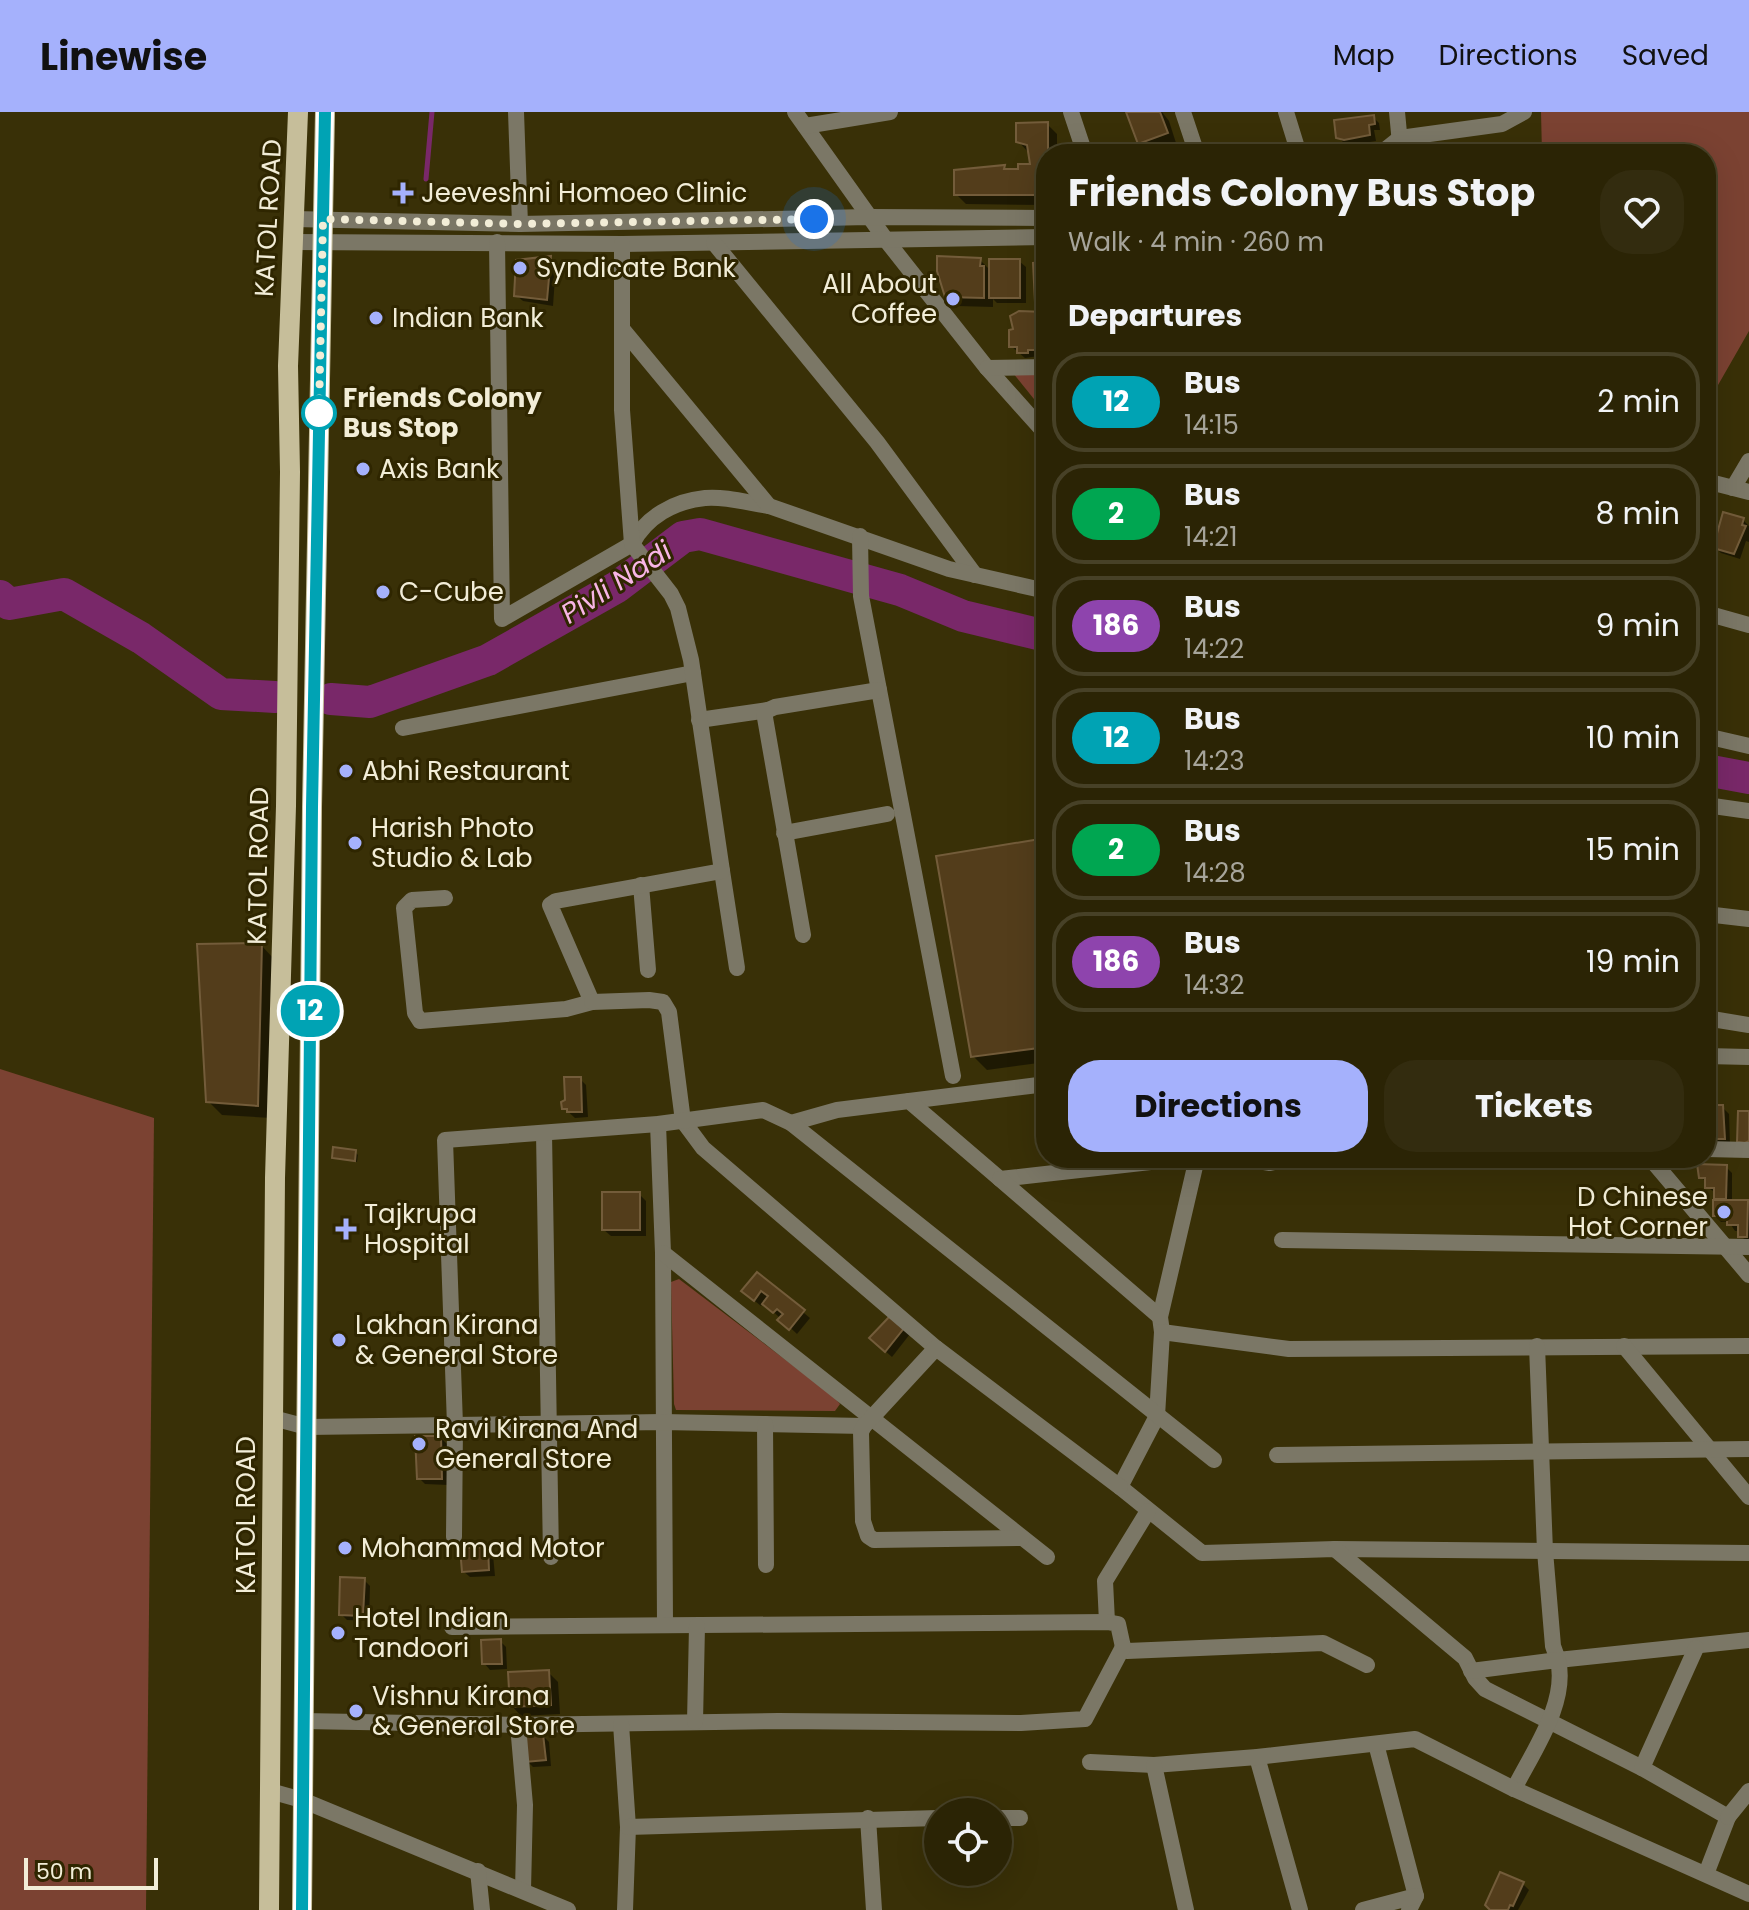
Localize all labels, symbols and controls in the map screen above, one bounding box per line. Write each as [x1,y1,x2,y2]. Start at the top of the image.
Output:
text: Linewise [40,30,207,83]
text: Map [1333,36,1395,75]
text: Directions [1439,36,1578,75]
text: Saved [1622,36,1709,75]
street label: KATOL ROAD [246,138,290,298]
text: Friends Colony Bus Stop [1068,166,1535,219]
button: heart [1600,170,1684,254]
place label: Jeeveshni Homoeo Clinic [421,175,747,211]
marker: Jeeveshni Homoeo Clinic [392,182,414,204]
your location [794,199,834,239]
text: Walk · 4 min · 260 m [1068,224,1324,260]
place label: Syndicate Bank [536,250,737,286]
marker: Syndicate Bank [511,259,529,277]
place label: All About Coffee [822,266,937,332]
marker: All About Coffee [944,290,962,308]
text: Departures [1068,294,1242,337]
place label: Indian Bank [392,300,544,336]
marker: Indian Bank [367,309,385,327]
text: Bus [1184,361,1241,404]
place label: Friends Colony Bus Stop [343,380,542,446]
text: 2 min [1597,380,1680,423]
text: 12 [1103,382,1129,421]
marker: Friends Colony Bus Stop [302,396,336,430]
text: 14:15 [1184,407,1239,443]
place label: Axis Bank [379,451,500,487]
marker: Axis Bank [354,460,372,478]
text: Bus [1184,473,1241,516]
text: 8 min [1596,492,1680,535]
text: 2 [1108,494,1124,533]
text: 14:21 [1184,519,1237,555]
water label: Pivli Nadi [553,531,680,633]
place label: C-Cube [399,574,504,610]
marker: C-Cube [374,583,392,601]
text: Bus [1184,585,1241,628]
text: 9 min [1596,604,1680,647]
text: 186 [1093,606,1139,645]
text: 14:22 [1184,631,1244,667]
text: Bus [1184,697,1241,740]
text: 10 min [1586,716,1680,759]
text: 12 [1103,718,1129,757]
text: 14:23 [1184,743,1244,779]
place label: Abhi Restaurant [362,753,570,789]
marker: Abhi Restaurant [337,762,355,780]
street label: KATOL ROAD [239,787,277,945]
text: Bus [1184,809,1241,852]
place label: Harish Photo Studio & Lab [371,810,534,876]
text: 15 min [1586,828,1680,871]
text: 2 [1108,830,1124,869]
marker: Harish Photo Studio & Lab [346,834,364,852]
text: 14:28 [1184,855,1246,891]
text: Bus [1184,921,1241,964]
text: 19 min [1586,940,1680,983]
text: 186 [1093,942,1139,981]
text: 14:32 [1184,967,1244,1003]
line badge: 12 [274,985,346,1037]
text: 12 [297,991,323,1030]
button: Directions [1068,1060,1368,1152]
button: Tickets [1384,1060,1684,1152]
place label: D Chinese Hot Corner [1568,1179,1708,1245]
place label: Tajkrupa Hospital [364,1196,477,1262]
marker: D Chinese Hot Corner [1715,1203,1733,1221]
marker: Tajkrupa Hospital [335,1218,357,1240]
place label: Lakhan Kirana & General Store [355,1307,558,1373]
marker: Lakhan Kirana & General Store [330,1331,348,1349]
place label: Ravi Kirana And General Store [435,1411,638,1477]
marker: Ravi Kirana And General Store [410,1435,428,1453]
street label: KATOL ROAD [228,1436,264,1594]
place label: Mohammad Motor [361,1530,605,1566]
marker: Mohammad Motor [336,1539,354,1557]
place label: Hotel Indian Tandoori [354,1600,509,1666]
marker: Hotel Indian Tandoori [329,1624,347,1642]
place label: Vishnu Kirana & General Store [372,1678,575,1744]
marker: Vishnu Kirana & General Store [347,1702,365,1720]
map controls [924,1798,1012,1886]
button: locate [924,1798,1012,1886]
scale bar [24,1854,158,1890]
text: 50 m [36,1856,92,1887]

